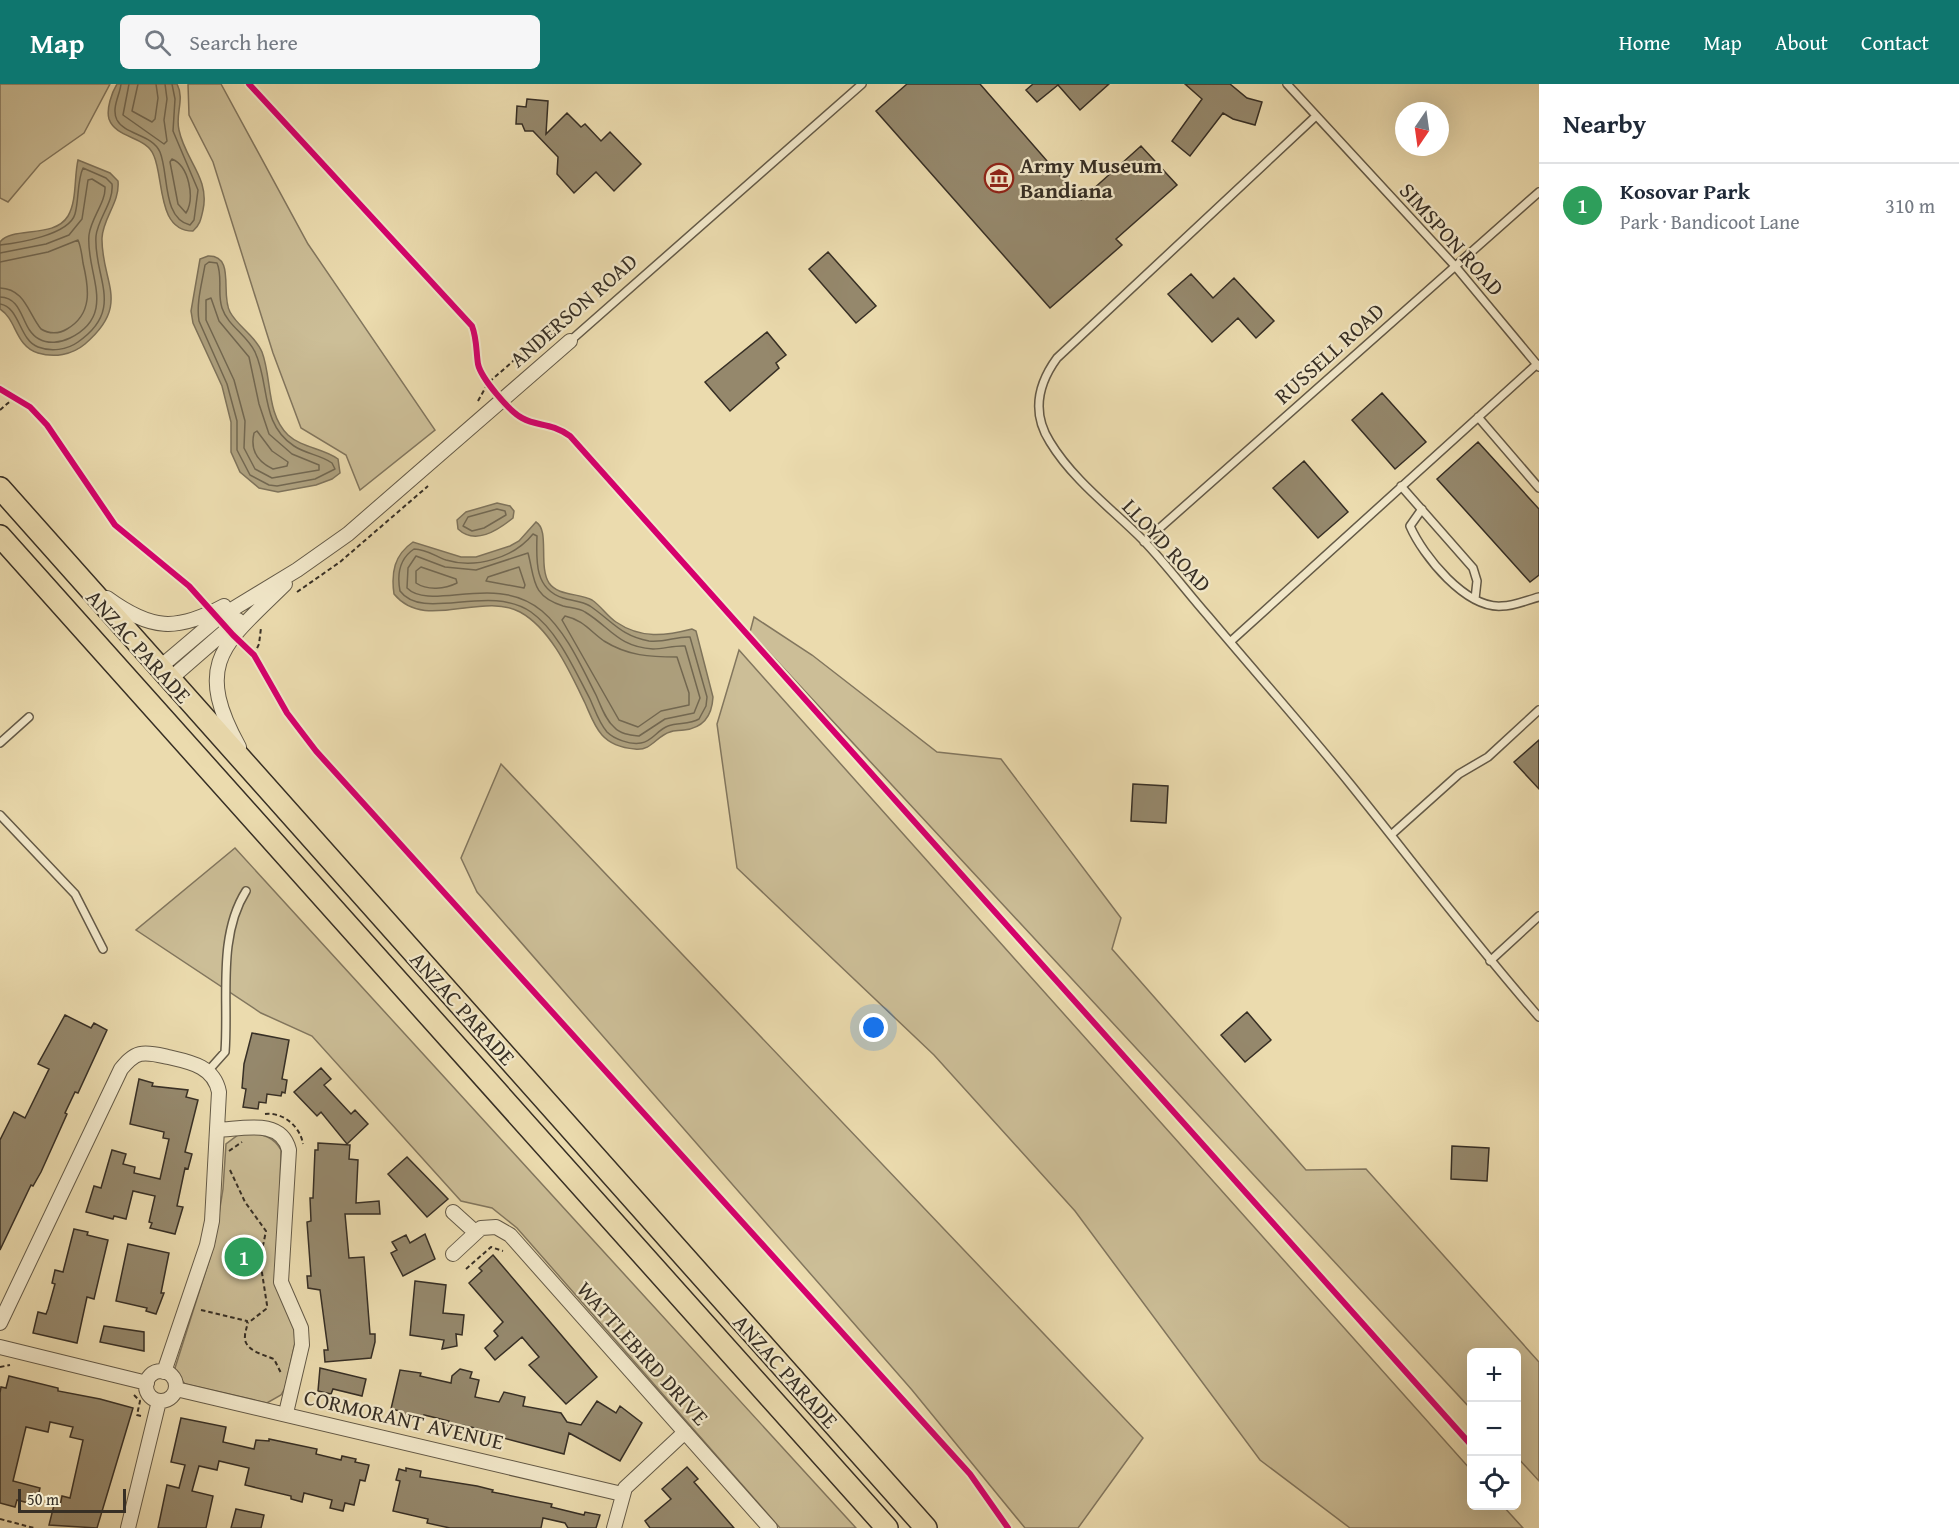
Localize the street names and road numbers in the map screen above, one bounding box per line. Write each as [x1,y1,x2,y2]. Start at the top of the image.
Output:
street label: SIMSPON ROAD [1392,175,1512,303]
street label: ANDERSON ROAD [502,245,644,375]
street label: RUSSELL ROAD [1267,295,1391,411]
street label: LLOYD ROAD [1115,491,1219,599]
street label: ANZAC PARADE [79,582,199,710]
street label: ANZAC PARADE [403,944,523,1072]
street label: WATTLEBIRD DRIVE [569,1274,717,1432]
street label: ANZAC PARADE [726,1307,846,1435]
street label: CORMORANT AVENUE [301,1380,507,1458]

